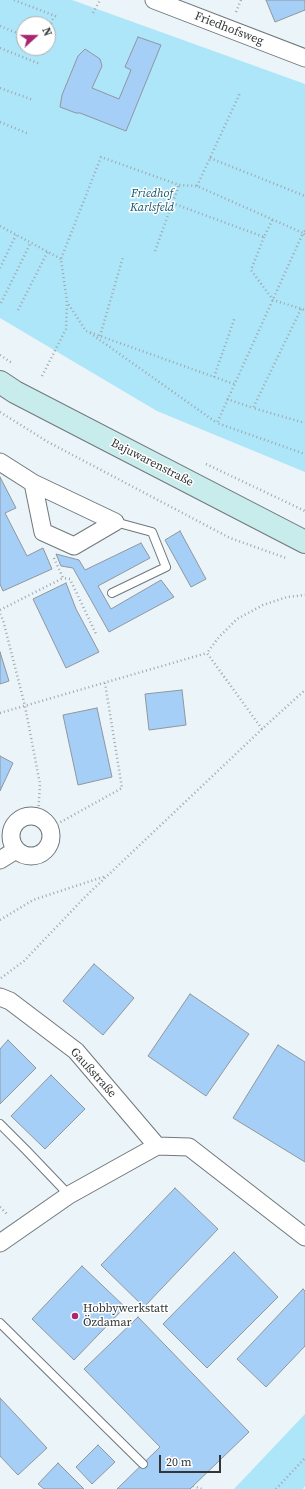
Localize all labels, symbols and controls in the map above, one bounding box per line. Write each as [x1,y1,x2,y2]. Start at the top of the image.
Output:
street label: Friedhofsweg [192,9,266,49]
north arrow [16,16,56,56]
text: N [38,25,55,38]
park label: Friedhof Karlsfeld [130,187,174,215]
street label: Bajuwarenstraße [108,436,196,490]
street label: Gaußstraße [67,1045,119,1101]
place label: Hobbywerkstatt Özdamar [83,1302,168,1330]
marker: Hobbywerkstatt Özdamar [70,1311,80,1321]
scale bar [161,1447,223,1473]
text: 20 m [166,1454,192,1470]

